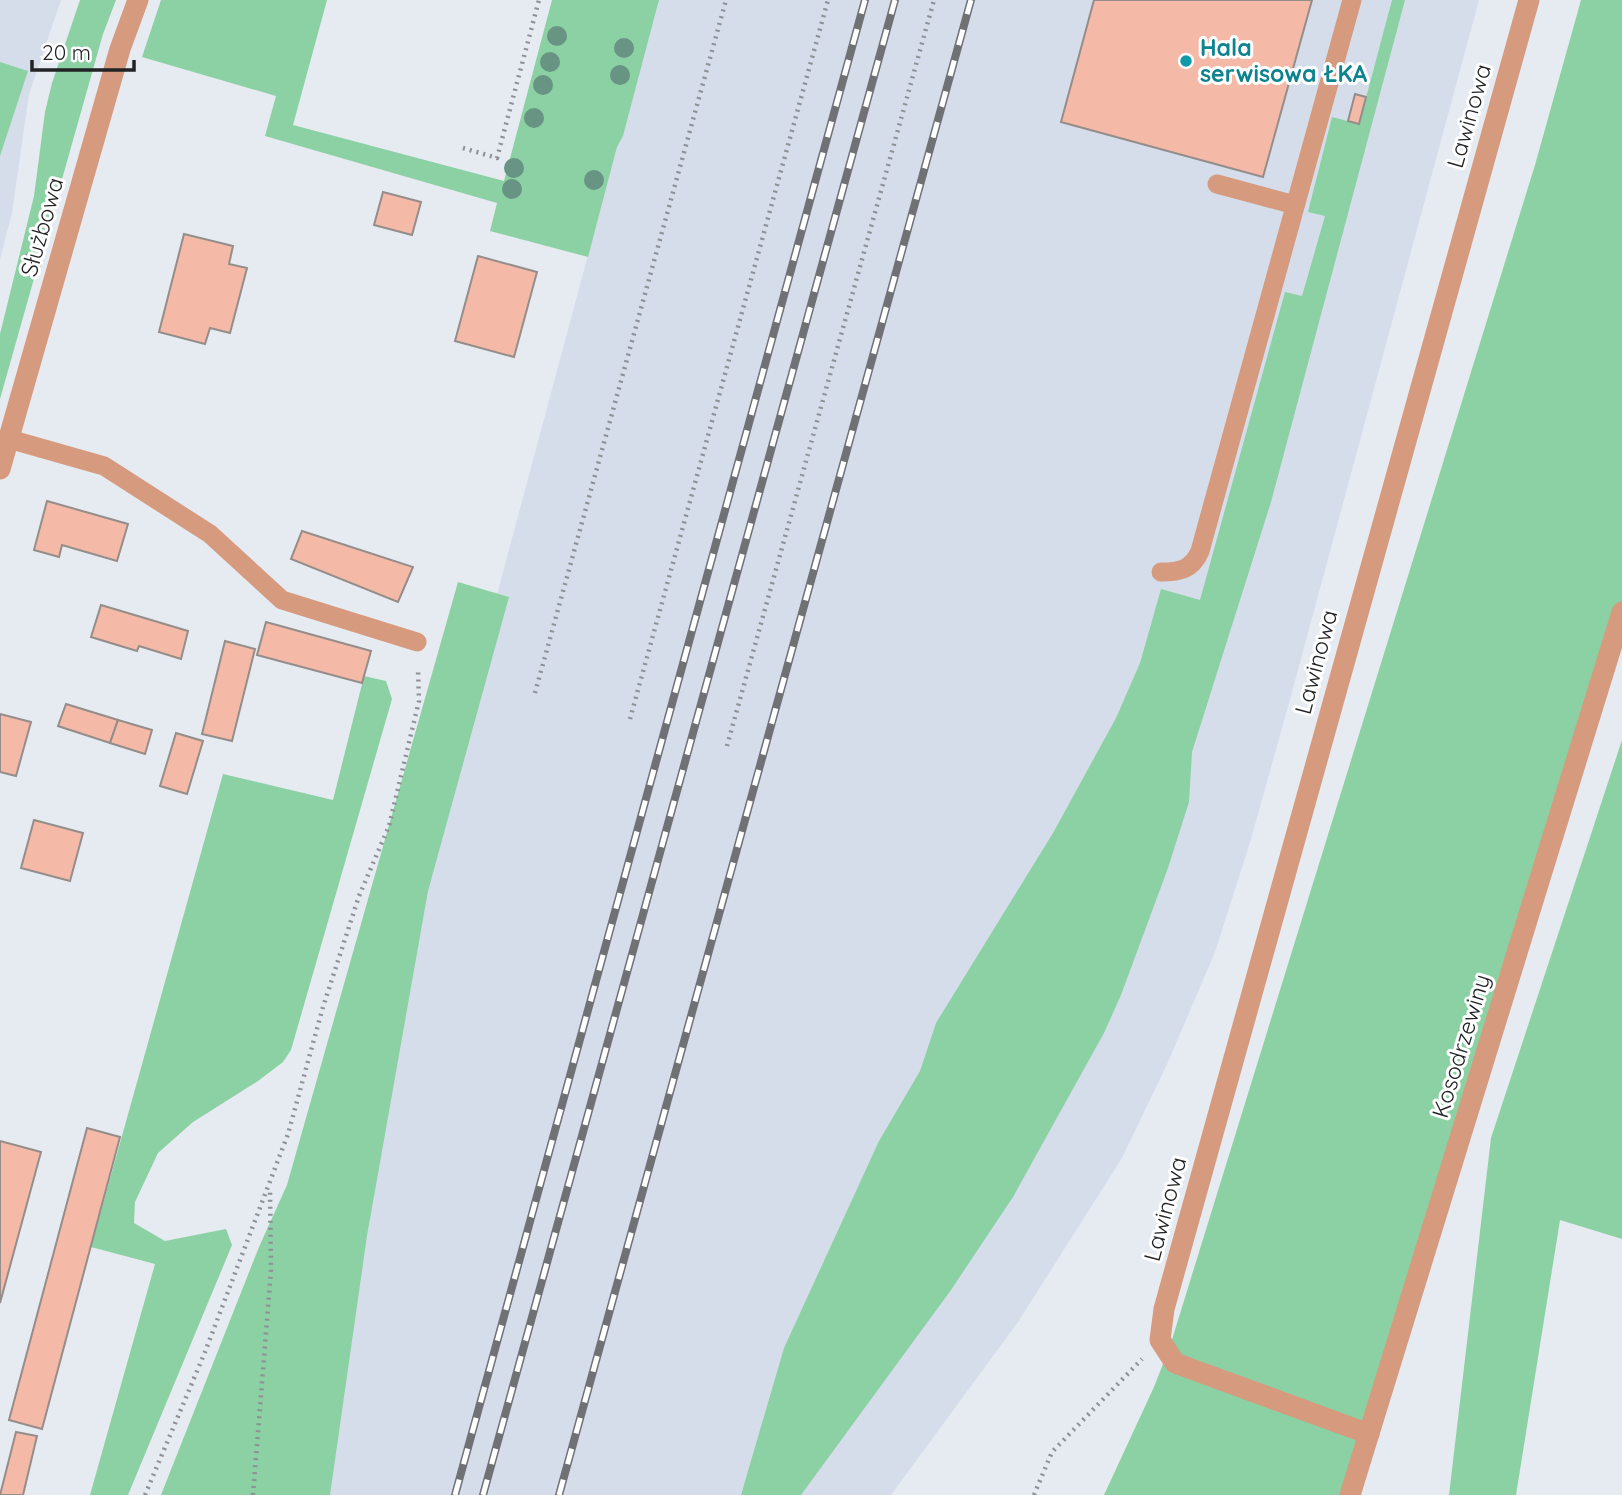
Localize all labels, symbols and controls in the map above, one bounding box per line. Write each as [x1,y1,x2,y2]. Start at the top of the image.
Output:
scale bar [32,28,133,72]
place label: Hala serwisowa ŁKA [1200,33,1368,88]
text: 20 m [42,39,91,65]
marker: Hala serwisowa ŁKA [1178,53,1194,69]
street label: Lawinowa [1440,61,1497,171]
street label: Służbowa [14,174,69,280]
street label: Lawinowa [1288,607,1343,717]
street label: Kosodrzewiny [1425,971,1496,1121]
street label: Lawinowa [1137,1154,1192,1264]

